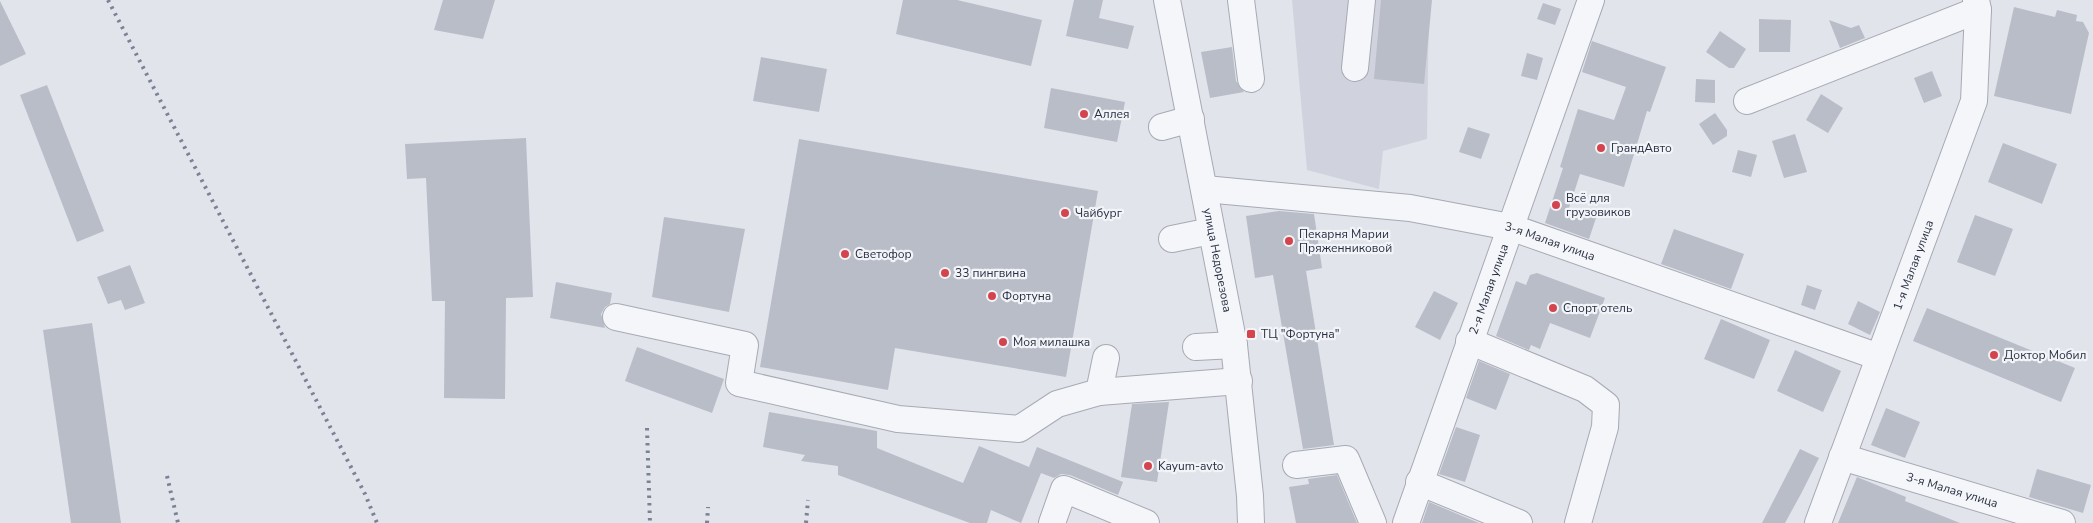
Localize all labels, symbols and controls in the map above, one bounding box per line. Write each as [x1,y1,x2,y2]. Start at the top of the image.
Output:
place label: Аллея [1094,106,1130,122]
marker: Аллея [1078,108,1090,120]
place label: ГрандАвто [1611,140,1672,156]
marker: ГрандАвто [1595,142,1607,154]
place label: Всё для грузовиков [1566,190,1631,220]
marker: Всё для грузовиков [1550,199,1562,211]
place label: Чайбург [1075,205,1123,221]
marker: Чайбург [1059,207,1071,219]
street label: улица Недорезова [1200,207,1235,314]
street label: 3-я Малая улица [1503,218,1597,264]
street label: 1-я Малая улица [1889,218,1937,312]
place label: Пекарня Марии Пряженниковой [1299,226,1392,256]
marker: Пекарня Марии Пряженниковой [1283,235,1295,247]
street label: 2-я Малая улица [1465,242,1512,337]
place label: Светофор [855,246,912,262]
marker: Светофор [839,248,851,260]
place label: 33 пингвина [955,265,1026,281]
marker: 33 пингвина [939,267,951,279]
place label: Фортуна [1002,288,1051,304]
marker: Фортуна [986,290,998,302]
place label: Спорт отель [1563,300,1632,316]
marker: Спорт отель [1547,302,1559,314]
place label: ТЦ "Фортуна" [1261,326,1339,342]
marker: ТЦ "Фортуна" [1245,328,1257,340]
place label: Моя милашка [1013,334,1090,350]
marker: Моя милашка [997,336,1009,348]
place label: Доктор Мобил [2004,347,2086,363]
marker: Доктор Мобил [1988,349,2000,361]
place label: Kayum-avto [1158,458,1224,474]
marker: Kayum-avto [1142,460,1154,472]
street label: 3-я Малая улица [1904,469,2000,511]

